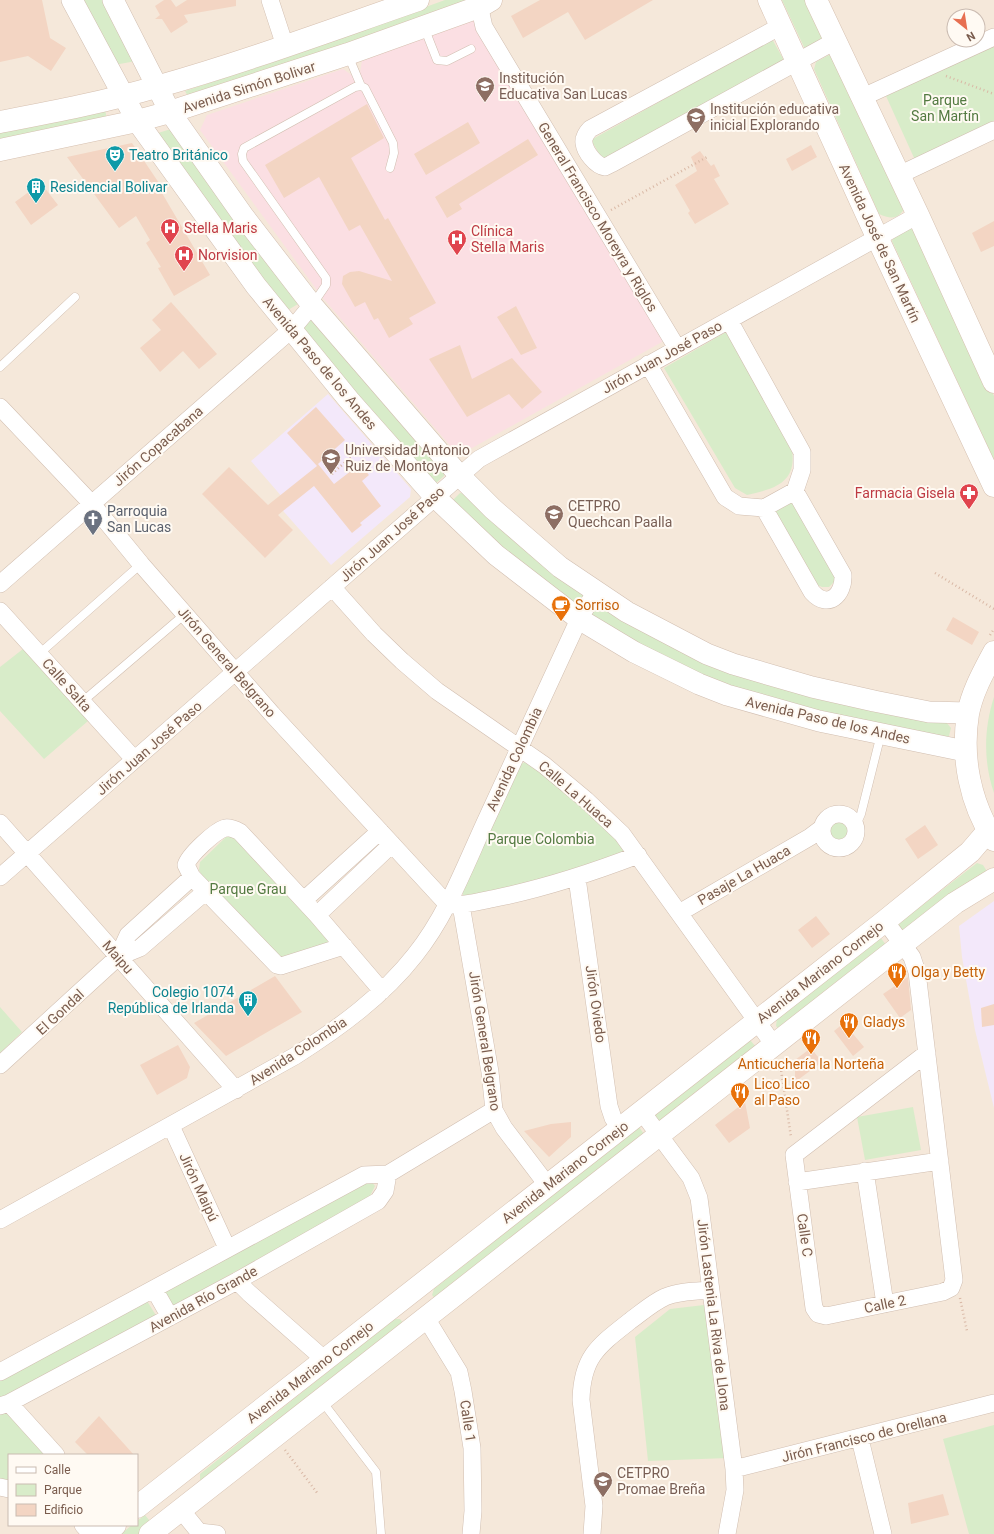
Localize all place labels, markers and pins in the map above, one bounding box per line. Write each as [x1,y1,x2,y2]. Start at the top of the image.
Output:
place label: Institución Educativa San Lucas [499,70,627,102]
school or university icon: Institución Educativa San Lucas [474,75,496,103]
place label: Institución educativa inicial Explorando [710,101,839,133]
school or university icon: Institución educativa inicial Explorando [685,106,707,134]
theatre icon: Teatro Británico [104,144,126,172]
place label: Teatro Británico [129,147,228,163]
building icon: Residencial Bolivar [25,176,47,204]
place label: Residencial Bolivar [50,179,168,195]
hospital icon: Stella Maris [159,217,181,245]
place label: Stella Maris [184,220,257,236]
place label: Clínica Stella Maris [471,223,544,255]
hospital icon: Clínica Stella Maris [446,228,468,256]
hospital icon: Norvision [173,244,195,272]
place label: Norvision [198,247,257,263]
place label: Universidad Antonio Ruiz de Montoya [345,442,470,474]
school or university icon: Universidad Antonio Ruiz de Montoya [320,447,342,475]
pharmacy icon: Farmacia Gisela [958,482,980,510]
place label: Farmacia Gisela [855,485,955,501]
place label: CETPRO Quechcan Paalla [568,498,672,530]
place label: Parroquia San Lucas [107,503,171,535]
school or university icon: CETPRO Quechcan Paalla [543,503,565,531]
church icon: Parroquia San Lucas [82,508,104,536]
cafe icon: Sorriso [550,594,572,622]
place label: Sorriso [575,597,619,613]
restaurant icon: Olga y Betty [886,961,908,989]
place label: Olga y Betty [911,964,985,980]
place label: Colegio 1074 República de Irlanda [108,984,234,1016]
building icon: Colegio 1074 República de Irlanda [237,989,259,1017]
restaurant icon: Gladys [838,1011,860,1039]
place label: Gladys [863,1014,905,1030]
restaurant icon: Anticuchería la Norteña [800,1027,822,1055]
place label: Anticuchería la Norteña [738,1056,884,1072]
place label: Lico Lico al Paso [754,1076,810,1108]
restaurant icon: Lico Lico al Paso [729,1081,751,1109]
place label: CETPRO Promae Breña [617,1465,705,1497]
school or university icon: CETPRO Promae Breña [592,1470,614,1498]

